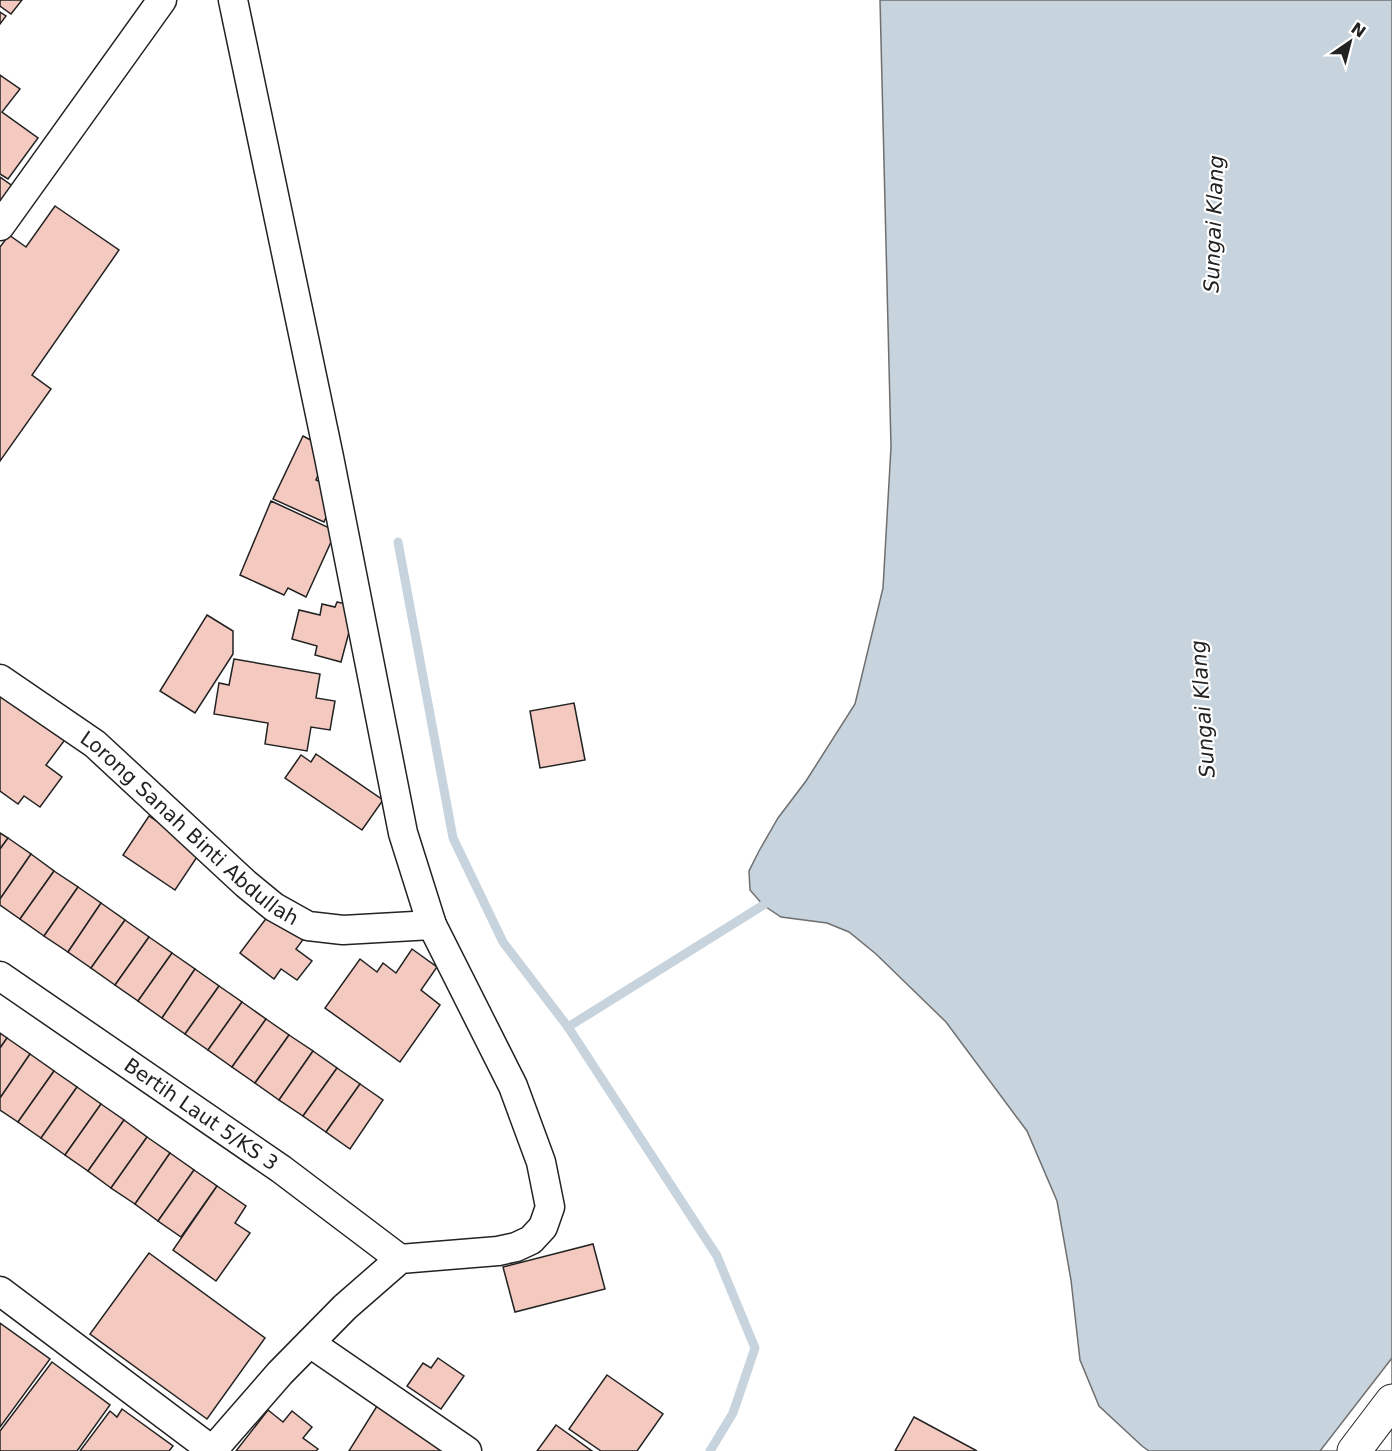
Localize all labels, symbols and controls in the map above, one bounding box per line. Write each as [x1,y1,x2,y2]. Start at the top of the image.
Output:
north arrow [1320,12,1380,72]
text: N [1347,19,1369,42]
water label: Sungai Klang [1200,155,1228,293]
water label: Sungai Klang [1186,639,1220,779]
street label: Lorong Sanah Binti Abdullah [76,726,303,930]
street label: Bertih Laut 5/KS 3 [120,1053,283,1175]

